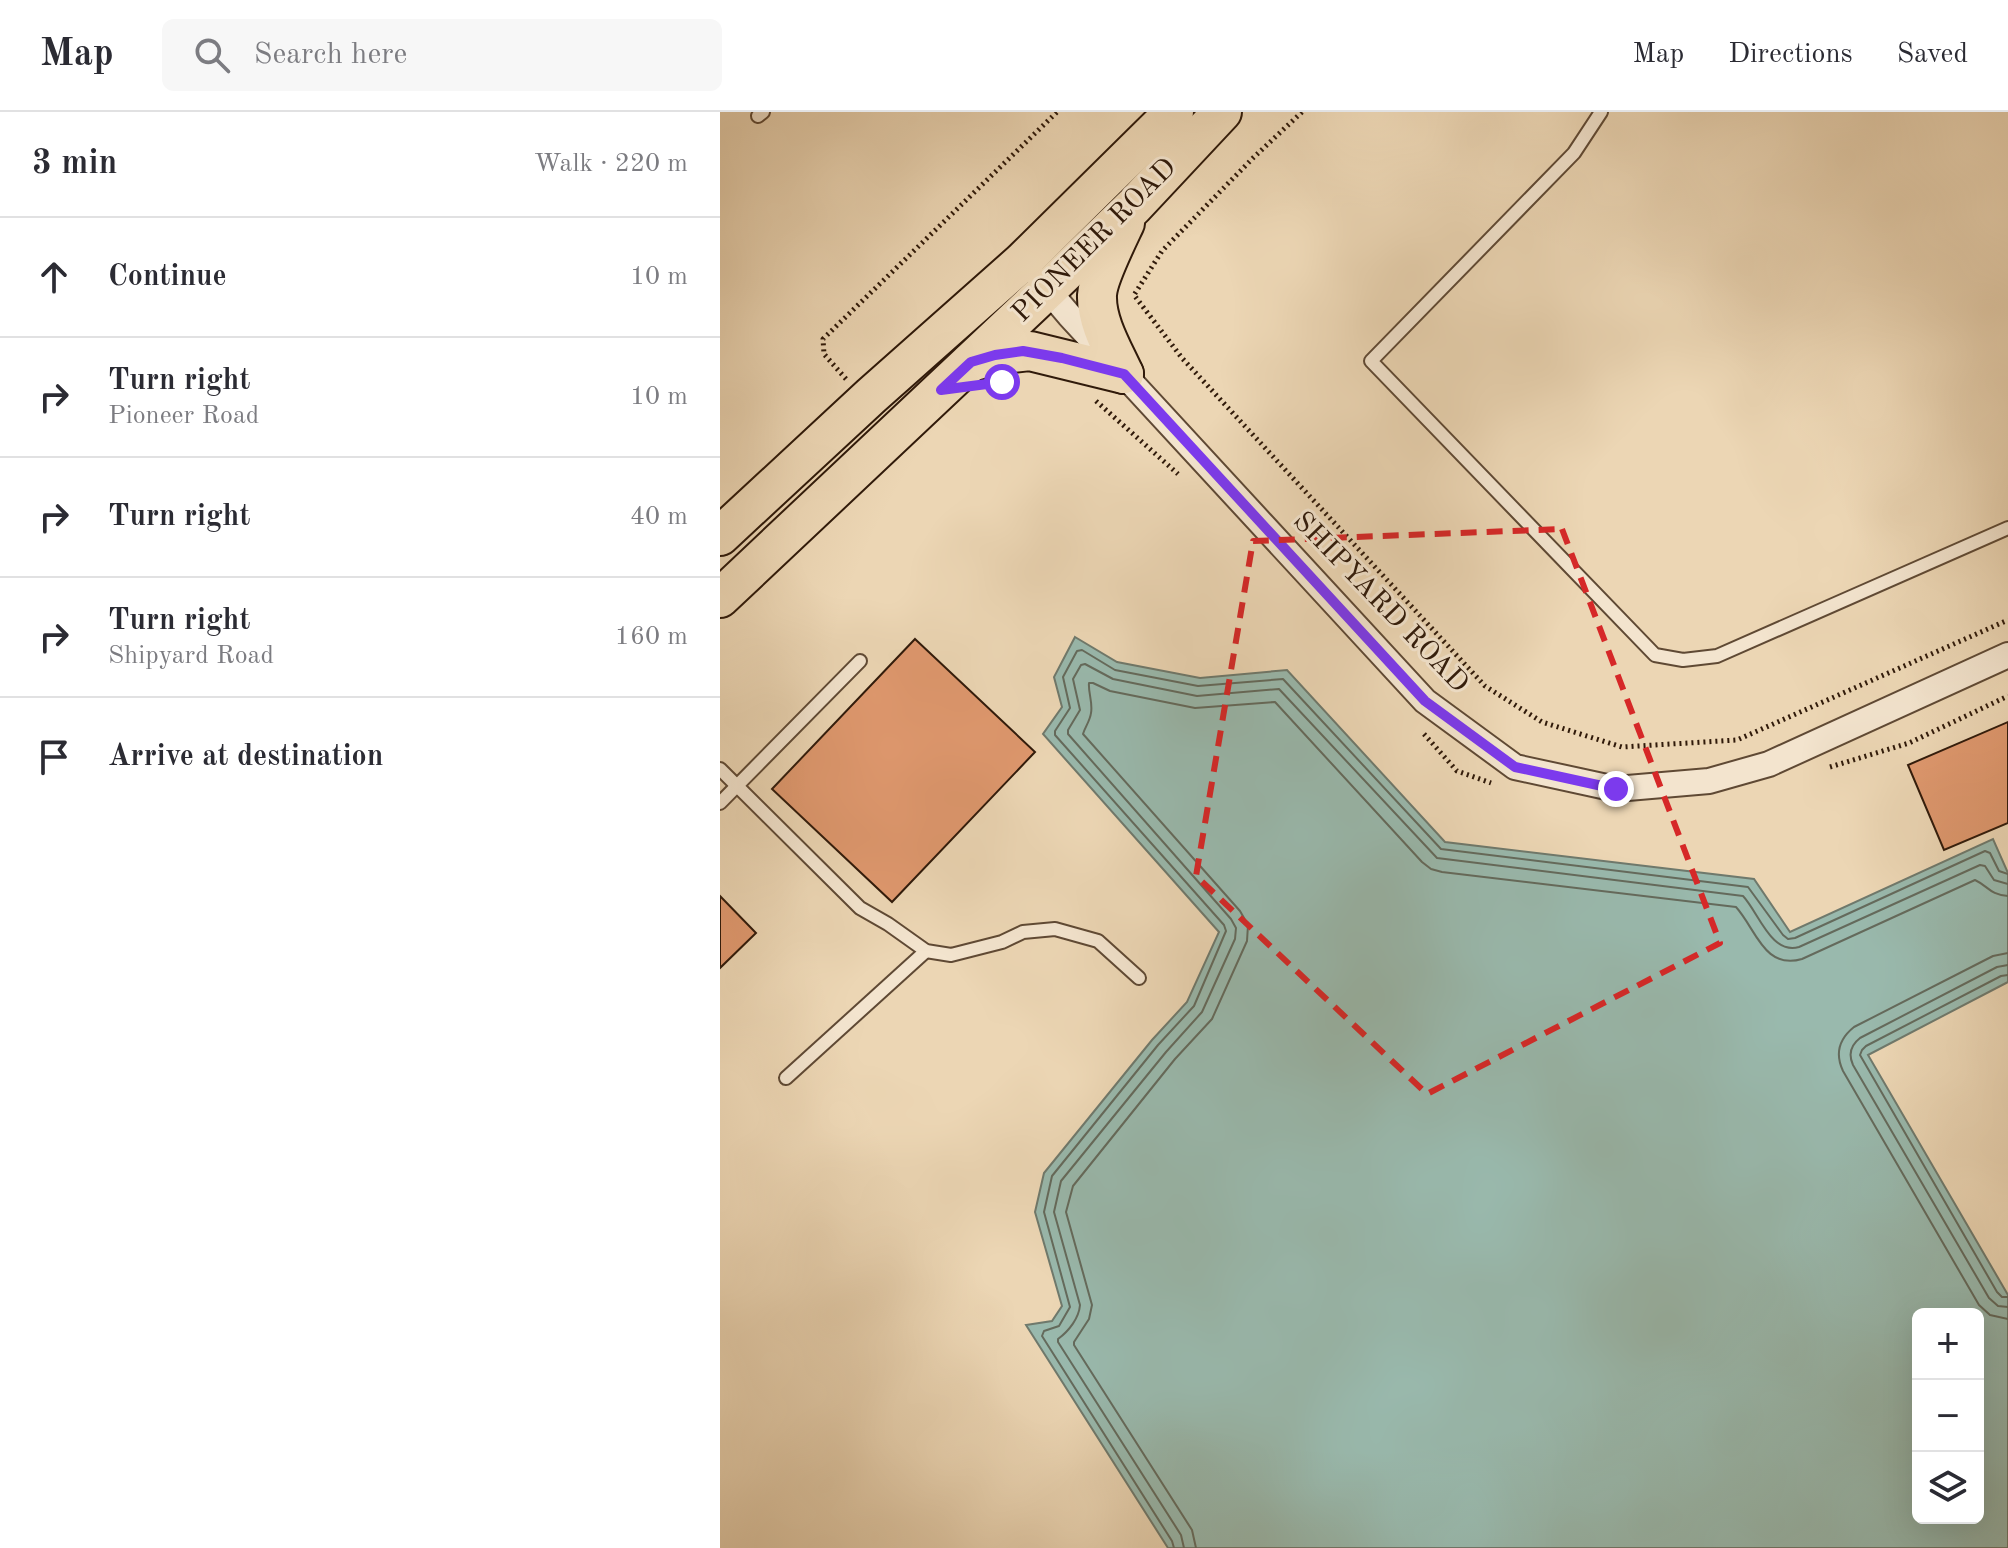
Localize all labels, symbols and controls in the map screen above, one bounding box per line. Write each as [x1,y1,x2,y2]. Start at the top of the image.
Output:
search box [162,19,722,91]
icon: search [190,33,234,77]
text: Map [40,36,114,74]
text: Search here [254,40,407,70]
text: Map [1632,41,1684,69]
text: Directions [1728,41,1853,69]
text: Saved [1897,41,1968,69]
text: 3 min [32,147,117,181]
text: Walk · 220 m [534,151,688,177]
street label: PIONEER ROAD [1008,154,1182,328]
icon: ahead [32,255,76,299]
text: Continue [108,262,227,292]
text: 10 m [630,264,688,290]
route start [984,364,1020,400]
text: Turn right [108,366,250,396]
icon: right [32,375,76,419]
text: 10 m [630,384,688,410]
text: Pioneer Road [108,403,259,429]
icon: right [32,495,76,539]
text: Turn right [108,502,250,532]
text: 40 m [630,504,688,530]
street label: SHIPYARD ROAD [1287,507,1473,699]
text: Turn right [108,606,250,636]
icon: right [32,615,76,659]
text: 160 m [615,624,688,650]
text: Shipyard Road [108,643,274,669]
icon: arrive [32,735,76,779]
text: Arrive at destination [108,742,383,772]
route end [1598,771,1634,807]
map controls [1912,1308,1984,1524]
button: + [1912,1308,1984,1380]
button: − [1912,1380,1984,1452]
button: layers [1912,1452,1984,1524]

